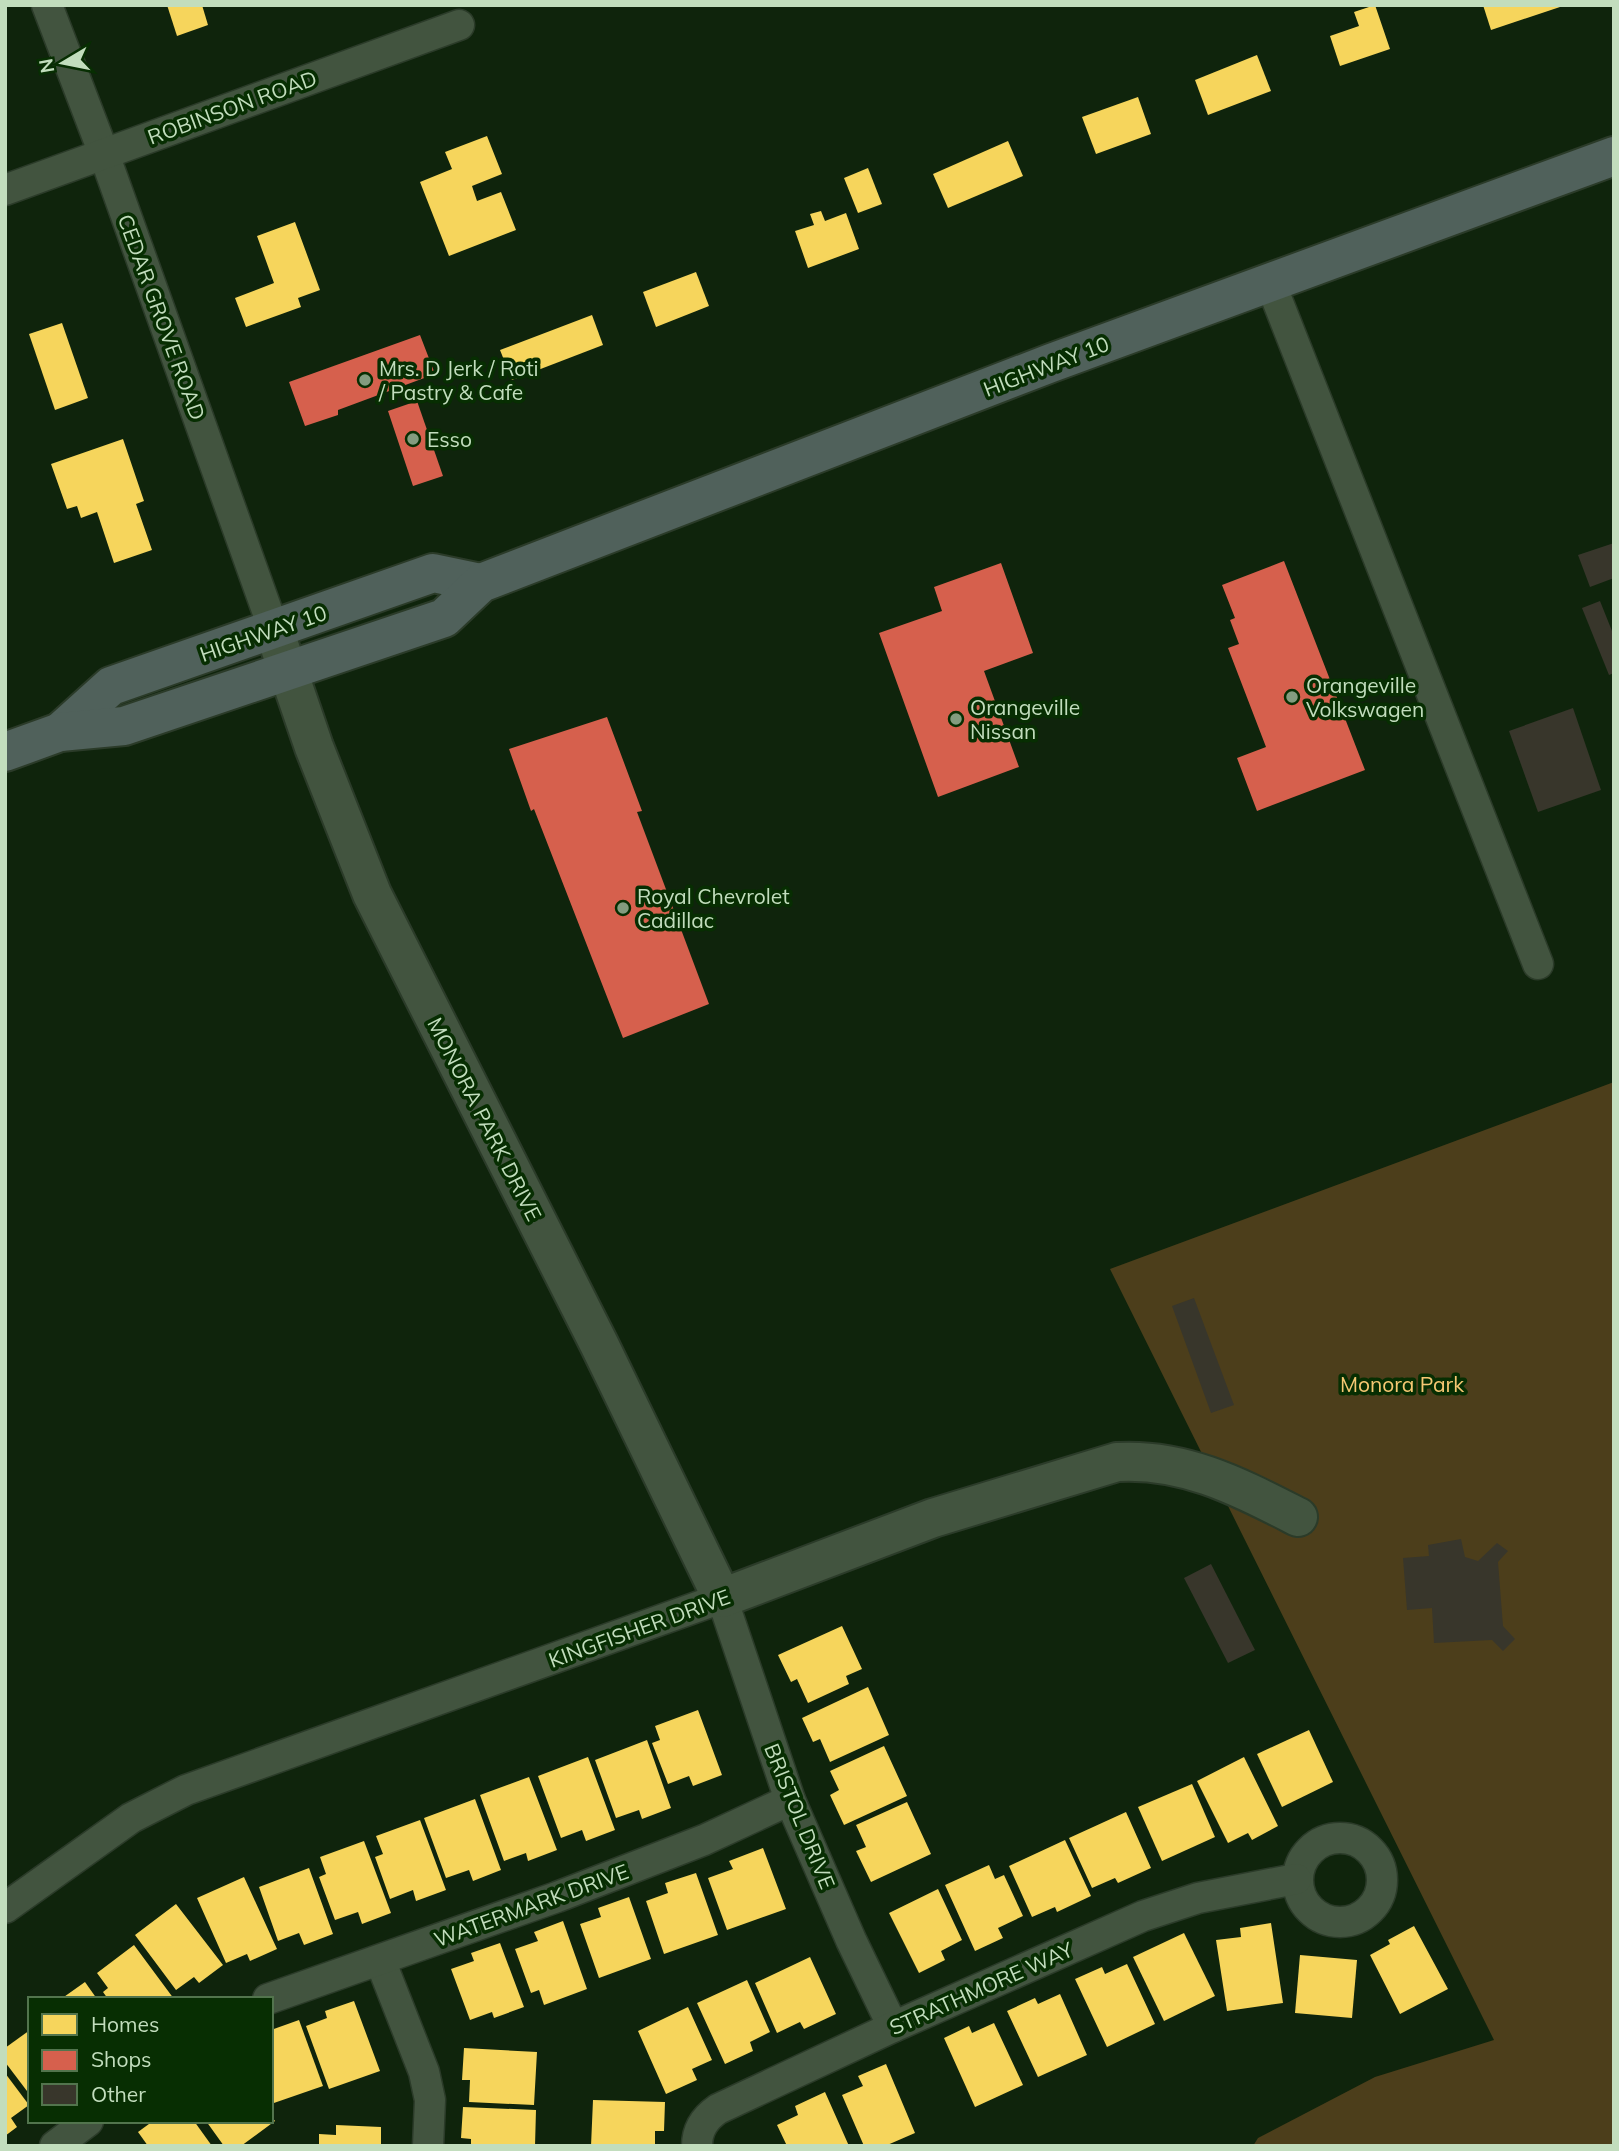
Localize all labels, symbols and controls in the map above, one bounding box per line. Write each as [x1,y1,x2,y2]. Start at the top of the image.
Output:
north arrow [28,28,98,98]
text: N [33,57,59,75]
street label: ROBINSON ROAD [144,64,320,150]
street label: CEDAR GROVE ROAD [113,210,211,424]
street label: HIGHWAY 10 [979,330,1113,402]
place label: Mrs. D Jerk / Roti / Pastry & Cafe [378,355,539,405]
marker: Mrs. D Jerk / Roti / Pastry & Cafe [357,372,373,388]
place label: Esso [427,426,472,452]
marker: Esso [405,431,421,447]
street label: HIGHWAY 10 [196,599,330,667]
place label: Orangeville Volkswagen [1306,672,1424,722]
marker: Orangeville Volkswagen [1284,689,1300,705]
place label: Orangeville Nissan [970,694,1080,744]
marker: Orangeville Nissan [948,711,964,727]
place label: Royal Chevrolet Cadillac [637,883,790,933]
marker: Royal Chevrolet Cadillac [615,900,631,916]
street label: MONORA PARK DRIVE [422,1013,548,1225]
park label: Monora Park [1340,1371,1464,1397]
street label: KINGFISHER DRIVE [545,1583,733,1673]
street label: BRISTOL DRIVE [759,1739,841,1893]
street label: WATERMARK DRIVE [430,1858,632,1952]
street label: STRATHMORE WAY [885,1936,1077,2040]
legend [28,1997,273,2123]
text: Homes [91,2011,159,2037]
text: Shops [91,2046,151,2072]
text: Other [91,2081,146,2107]

